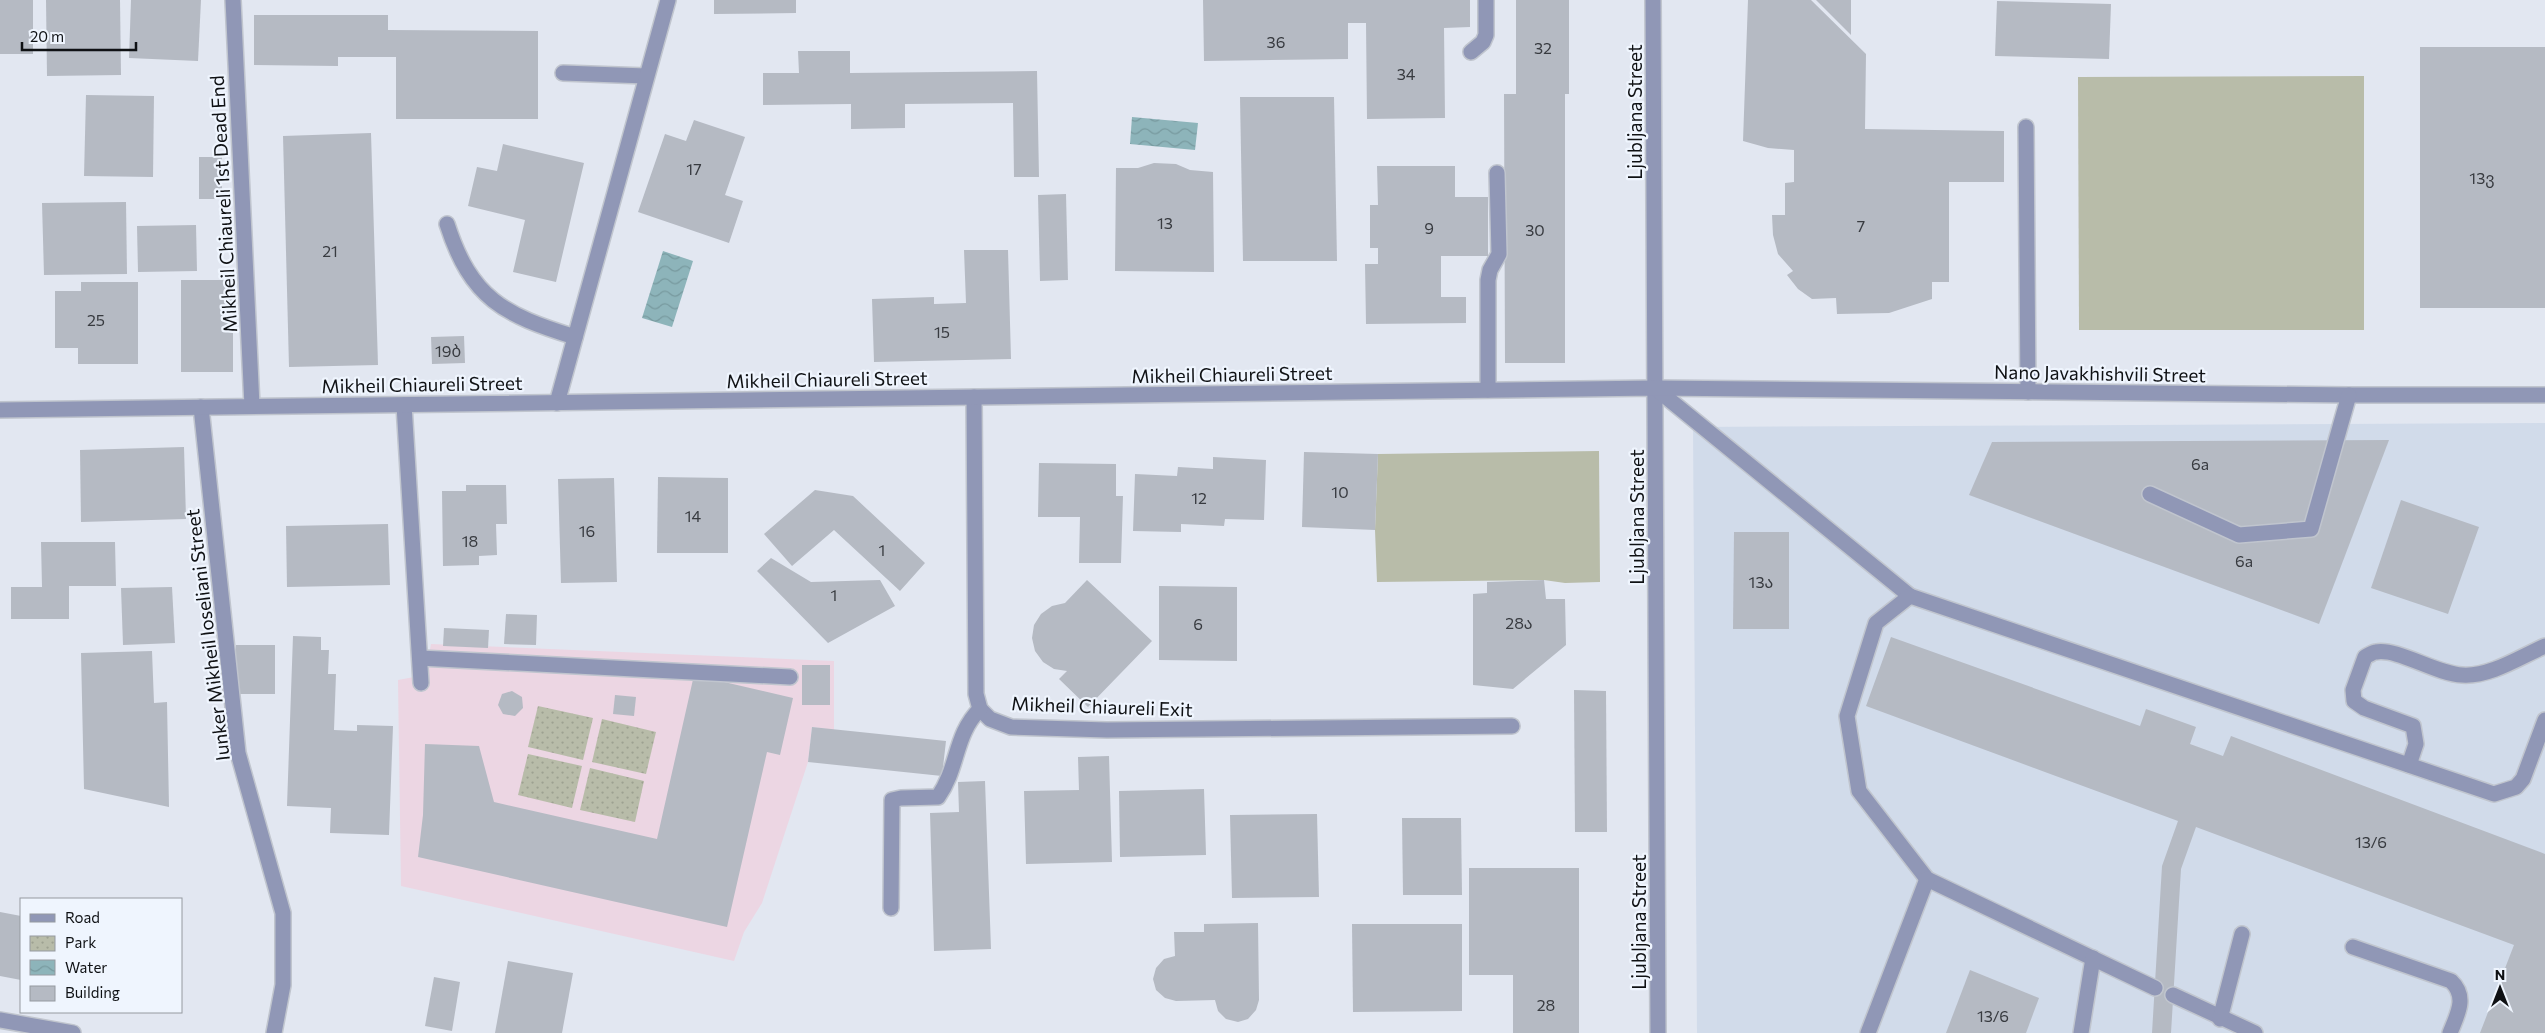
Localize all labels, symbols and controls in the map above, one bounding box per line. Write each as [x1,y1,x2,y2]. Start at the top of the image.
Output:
scale bar [22,20,136,52]
text: 20 m [30,27,64,45]
house number: 36 [1267,32,1285,51]
house number: 32 [1534,38,1552,57]
street label: Ljubljana Street [1623,44,1646,180]
house number: 34 [1397,64,1416,83]
street label: Mikheil Chiaureli 1st Dead End [205,75,241,333]
house number: 17 [686,159,702,178]
house number: 13ვ [2469,168,2495,188]
house number: 13 [1157,213,1173,232]
house number: 7 [1857,216,1865,235]
house number: 9 [1424,218,1434,237]
house number: 30 [1525,220,1545,239]
house number: 21 [322,241,338,260]
house number: 25 [87,310,105,329]
house number: 15 [934,322,950,341]
house number: 19ბ [435,341,461,360]
street label: Nano Javakhishvili Street [1994,360,2206,386]
street label: Mikheil Chiaureli Street [1131,361,1333,387]
street label: Mikheil Chiaureli Street [726,366,928,392]
street label: Mikheil Chiaureli Street [321,371,523,397]
street label: Ljubljana Street [1625,449,1648,585]
house number: 6a [2191,454,2209,473]
house number: 10 [1331,482,1349,501]
house number: 12 [1191,488,1207,507]
house number: 14 [685,506,702,525]
street label: Iunker Mikheil Ioseliani Street [180,508,234,762]
house number: 16 [579,521,595,540]
house number: 18 [462,531,478,550]
house number: 1 [879,540,885,559]
house number: 6a [2235,551,2253,570]
house number: 13ა [1749,572,1773,591]
house number: 1 [831,585,837,604]
house number: 28ა [1505,613,1533,632]
house number: 6 [1193,614,1203,633]
street label: Mikheil Chiaureli Exit [1011,691,1193,721]
house number: 13/6 [2355,832,2387,851]
street label: Ljubljana Street [1627,854,1650,990]
legend [20,898,182,1013]
text: Road [65,908,100,926]
text: Park [65,933,96,951]
text: Water [65,958,107,976]
north arrow [2475,963,2525,1013]
text: N [2495,966,2505,983]
text: Building [65,983,120,1001]
house number: 28 [1537,995,1555,1014]
house number: 13/6 [1977,1006,2009,1025]

